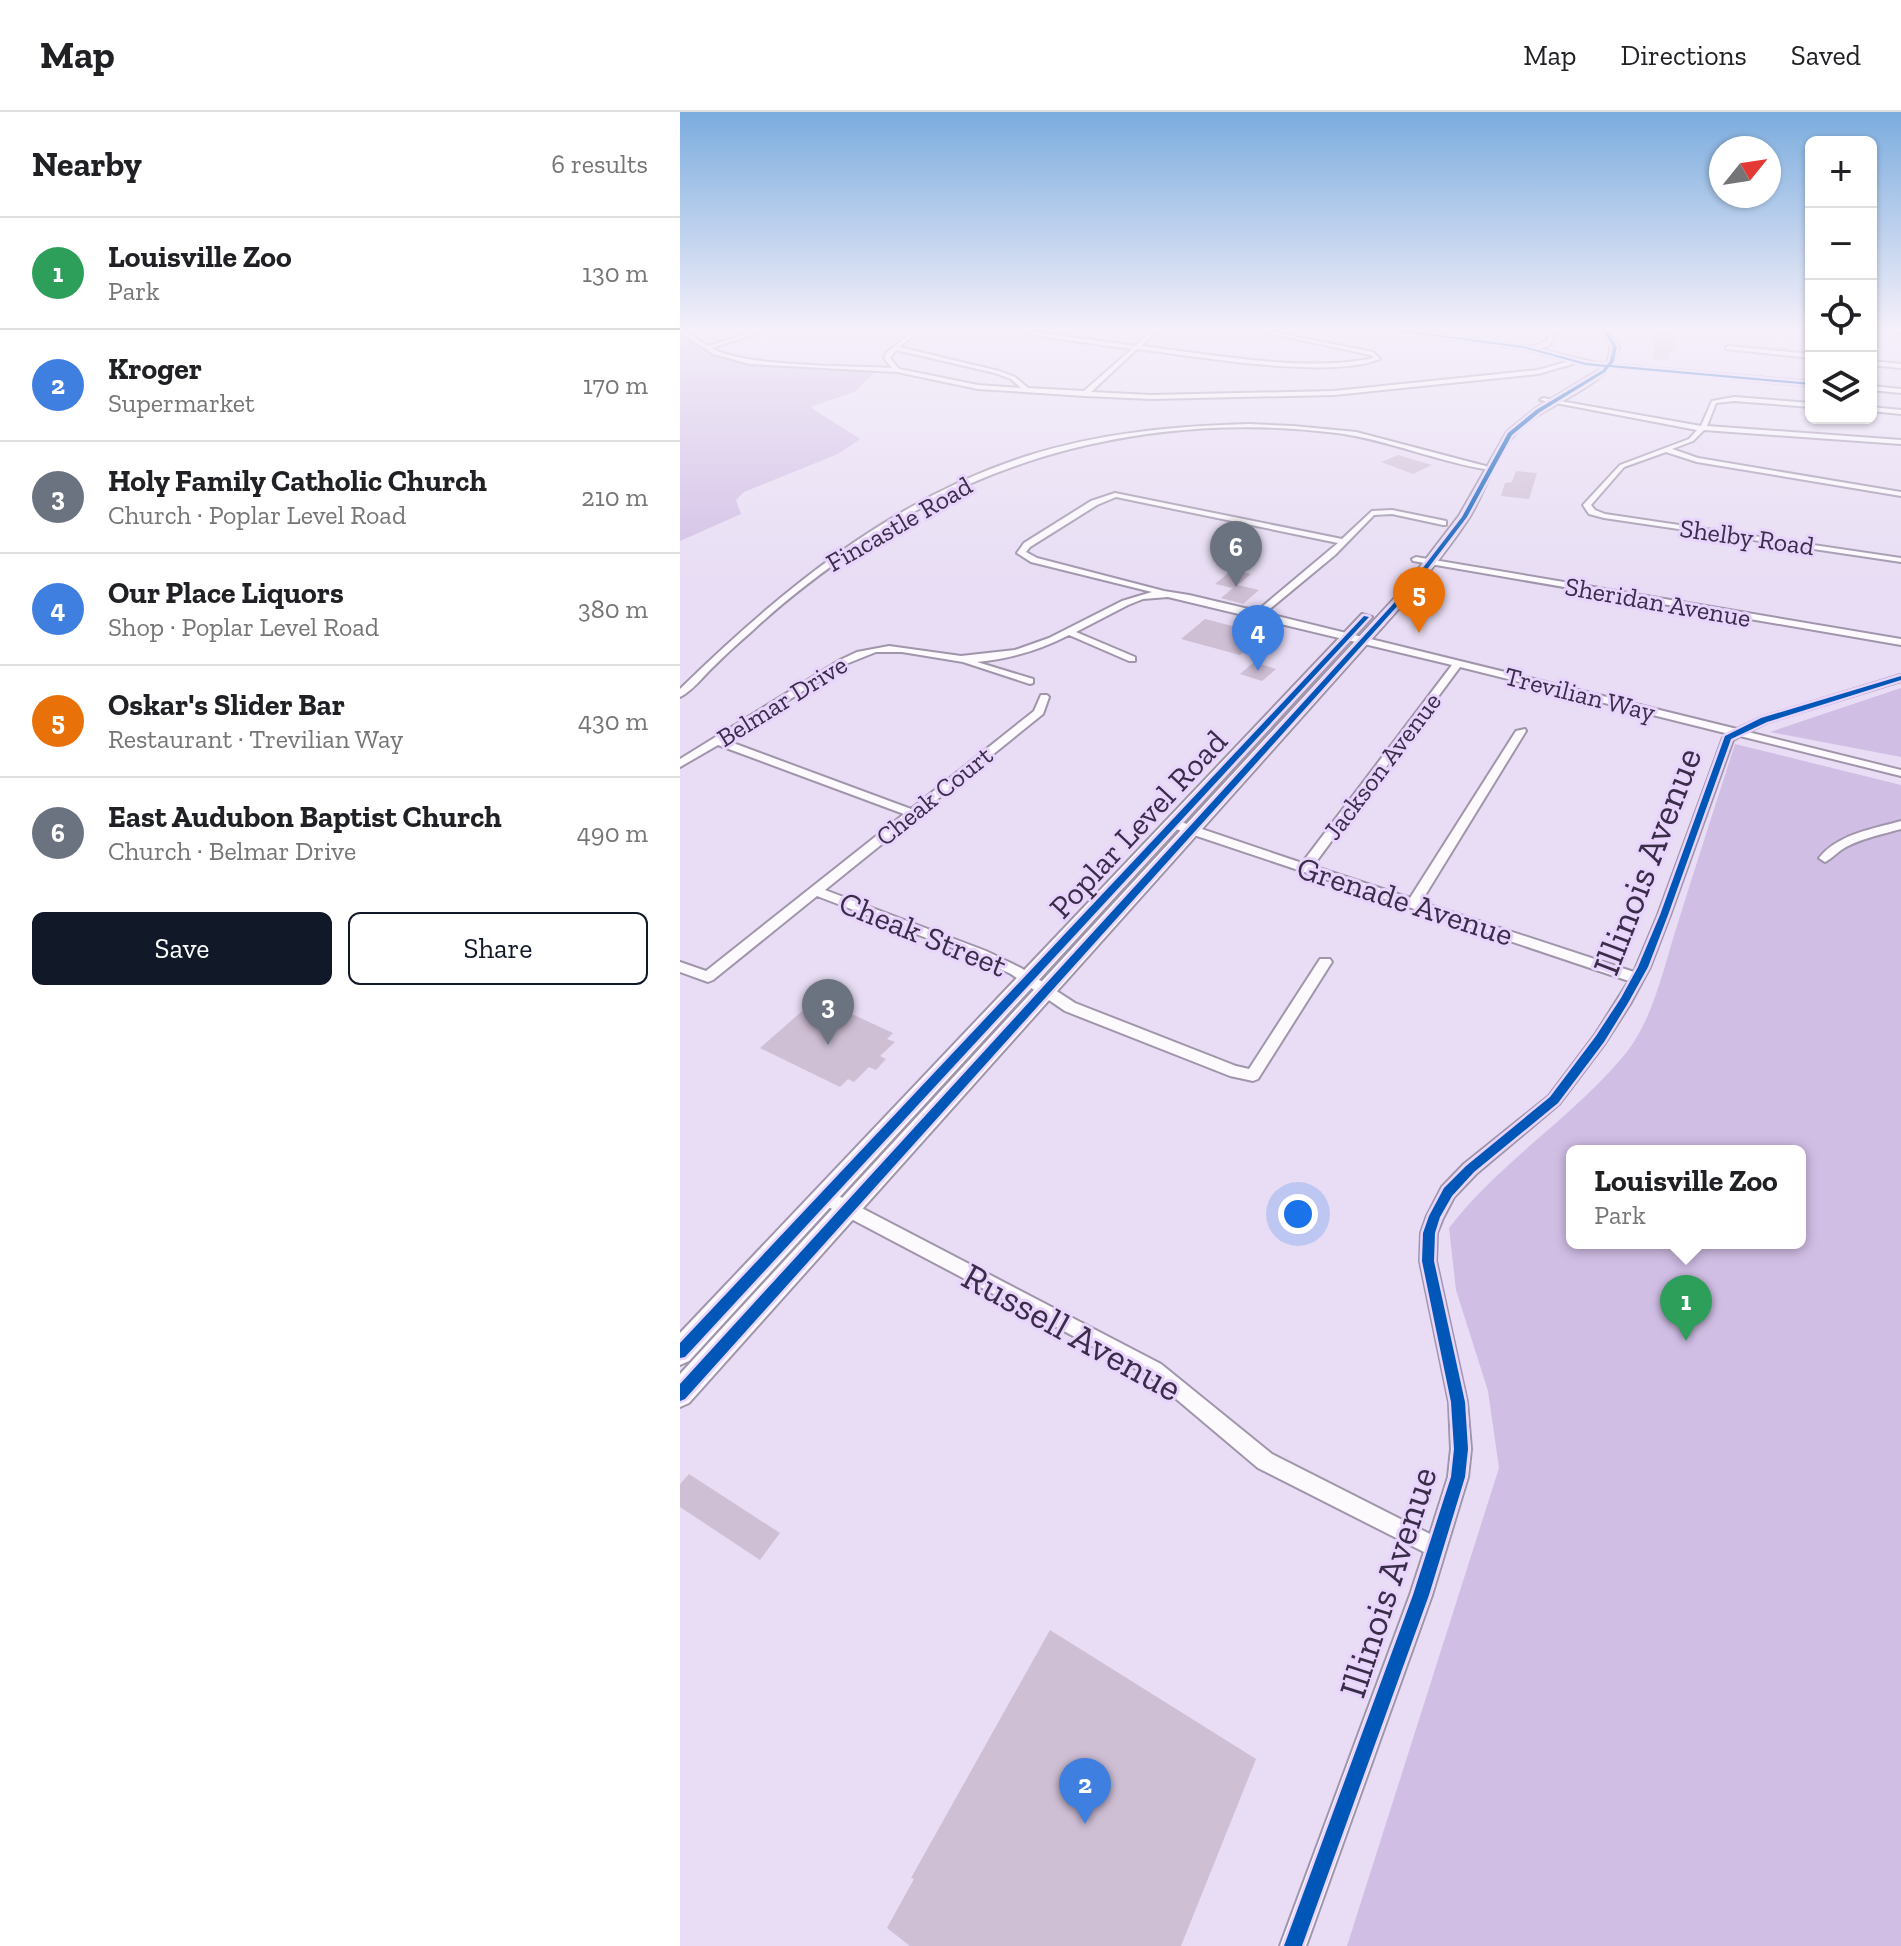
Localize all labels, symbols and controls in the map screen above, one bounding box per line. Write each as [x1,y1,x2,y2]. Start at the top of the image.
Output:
text: Map [40,32,115,78]
text: Map [1523,39,1576,72]
text: Directions [1620,39,1747,72]
text: Saved [1791,39,1861,72]
north arrow [1709,136,1781,208]
map controls [1805,136,1877,424]
button: + [1805,136,1877,208]
text: Nearby [32,144,142,185]
text: 6 results [551,148,648,180]
button: − [1805,208,1877,280]
text: Louisville Zoo [108,239,292,275]
text: 1 [53,257,63,289]
text: 130 m [582,257,648,289]
text: Park [108,275,160,307]
button: locate [1805,280,1877,352]
text: Kroger [108,351,202,387]
button: layers [1805,352,1877,424]
text: 2 [51,369,65,401]
text: 170 m [583,369,648,401]
text: Supermarket [108,387,255,419]
text: Holy Family Catholic Church [108,463,487,499]
street label: Fincastle Road [820,469,978,579]
text: 3 [51,481,65,513]
text: 210 m [581,481,648,513]
text: Church · Poplar Level Road [108,499,406,531]
street label: Shelby Road [1678,512,1816,562]
pin: 6 [1210,521,1262,587]
pin: 5 [1393,567,1445,633]
street label: Sheridan Avenue [1563,570,1753,634]
text: Our Place Liquors [108,575,344,611]
text: 4 [51,593,65,625]
text: 380 m [578,593,648,625]
pin: 4 [1232,605,1284,671]
text: Shop · Poplar Level Road [108,611,379,643]
street label: Belmar Drive [711,648,853,754]
street label: Trevilian Way [1501,660,1659,728]
street label: Jackson Avenue [1316,686,1448,846]
text: Oskar's Slider Bar [108,687,345,723]
text: 5 [51,705,65,737]
text: 430 m [578,705,648,737]
street label: Poplar Level Road [1041,722,1235,926]
text: Restaurant · Trevilian Way [108,723,403,755]
street label: Cheak Court [869,739,999,853]
street label: Illinois Avenue [1583,741,1711,981]
text: East Audubon Baptist Church [108,799,502,835]
text: 6 [51,817,65,849]
text: 490 m [577,817,648,849]
text: Church · Belmar Drive [108,835,356,867]
street label: Grenade Avenue [1292,848,1518,954]
street label: Cheak Street [834,883,1012,985]
button: Save [32,912,332,985]
button: Share [348,912,648,985]
pin: 3 [802,979,854,1045]
popup [1566,1145,1806,1249]
text: Louisville Zoo [1594,1163,1778,1199]
your location [1278,1194,1318,1234]
text: Park [1594,1199,1646,1231]
street label: Russell Avenue [954,1253,1190,1411]
pin: 1 [1660,1275,1712,1341]
street label: Illinois Avenue [1329,1461,1447,1703]
pin: 2 [1059,1758,1111,1824]

